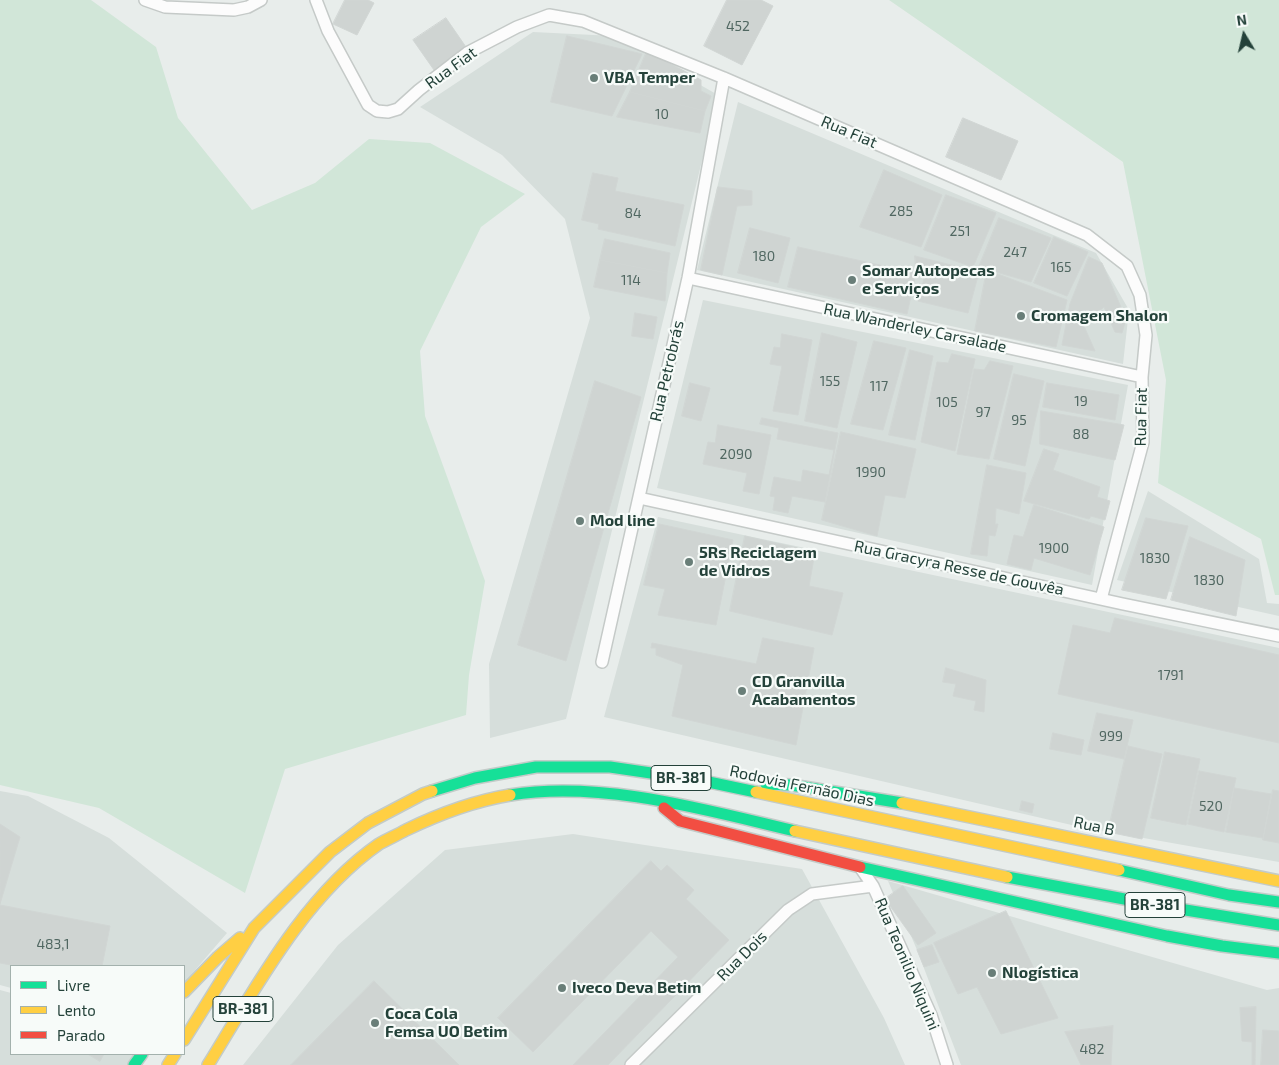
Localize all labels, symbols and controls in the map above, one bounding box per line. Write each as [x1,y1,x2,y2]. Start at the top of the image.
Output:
north arrow [1219,10,1269,60]
text: N [1235,11,1248,29]
house number: 452 [726,18,750,34]
street label: Rua Fiat [422,43,480,93]
place label: VBA Temper [604,68,695,88]
marker: VBA Temper [588,72,600,84]
house number: 10 [655,106,669,122]
street label: Rua Fiat [818,112,880,152]
house number: 285 [889,203,913,219]
house number: 84 [624,205,642,221]
house number: 251 [950,223,970,239]
house number: 247 [1003,244,1027,260]
house number: 180 [753,248,775,264]
house number: 165 [1050,259,1072,275]
place label: Somar Autopecas e Serviços [862,261,995,299]
house number: 114 [621,272,641,288]
marker: Somar Autopecas e Serviços [846,274,858,286]
street label: Rua Wanderley Carsalade [822,299,1008,357]
place label: Cromagem Shalon [1031,306,1168,326]
marker: Cromagem Shalon [1015,310,1027,322]
street label: Rua Petrobrás [646,319,688,423]
house number: 155 [820,373,840,389]
house number: 117 [870,378,888,394]
street label: Rua Fiat [1131,387,1151,447]
house number: 19 [1074,393,1088,409]
house number: 105 [936,394,958,410]
house number: 97 [975,404,991,420]
house number: 95 [1011,412,1027,428]
house number: 88 [1073,426,1089,442]
house number: 2090 [720,446,752,462]
house number: 1990 [856,464,886,480]
place label: Mod line [590,511,655,531]
marker: Mod line [574,515,586,527]
street label: Rua Gracyra Resse de Gouvêa [852,536,1066,600]
house number: 1900 [1039,540,1069,556]
place label: 5Rs Reciclagem de Vidros [699,543,817,581]
house number: 1830 [1140,550,1170,566]
marker: 5Rs Reciclagem de Vidros [683,556,695,568]
house number: 1830 [1194,572,1224,588]
house number: 1791 [1158,667,1184,683]
place label: CD Granvilla Acabamentos [752,672,856,710]
marker: CD Granvilla Acabamentos [736,685,748,697]
house number: 999 [1099,728,1123,744]
street label: Rodovia Fernão Dias [728,761,876,811]
road number: BR-381 [651,766,711,790]
house number: 520 [1199,798,1223,814]
street label: Rua B [1072,812,1116,840]
road number: BR-381 [1125,892,1185,918]
street label: Rua Teonilio Niquini [870,895,944,1033]
street label: Rua Dois [713,927,771,985]
house number: 483,1 [36,936,70,952]
place label: Nlogística [1002,963,1079,983]
legend [10,965,185,1055]
marker: Nlogística [986,967,998,979]
text: Livre [57,976,90,994]
place label: Iveco Deva Betim [572,978,701,998]
marker: Iveco Deva Betim [556,982,568,994]
road number: BR-381 [213,996,273,1022]
text: Lento [57,1001,96,1019]
place label: Coca Cola Femsa UO Betim [385,1004,508,1042]
marker: Coca Cola Femsa UO Betim [369,1017,381,1029]
text: Parado [57,1026,105,1044]
house number: 482 [1080,1041,1104,1057]

